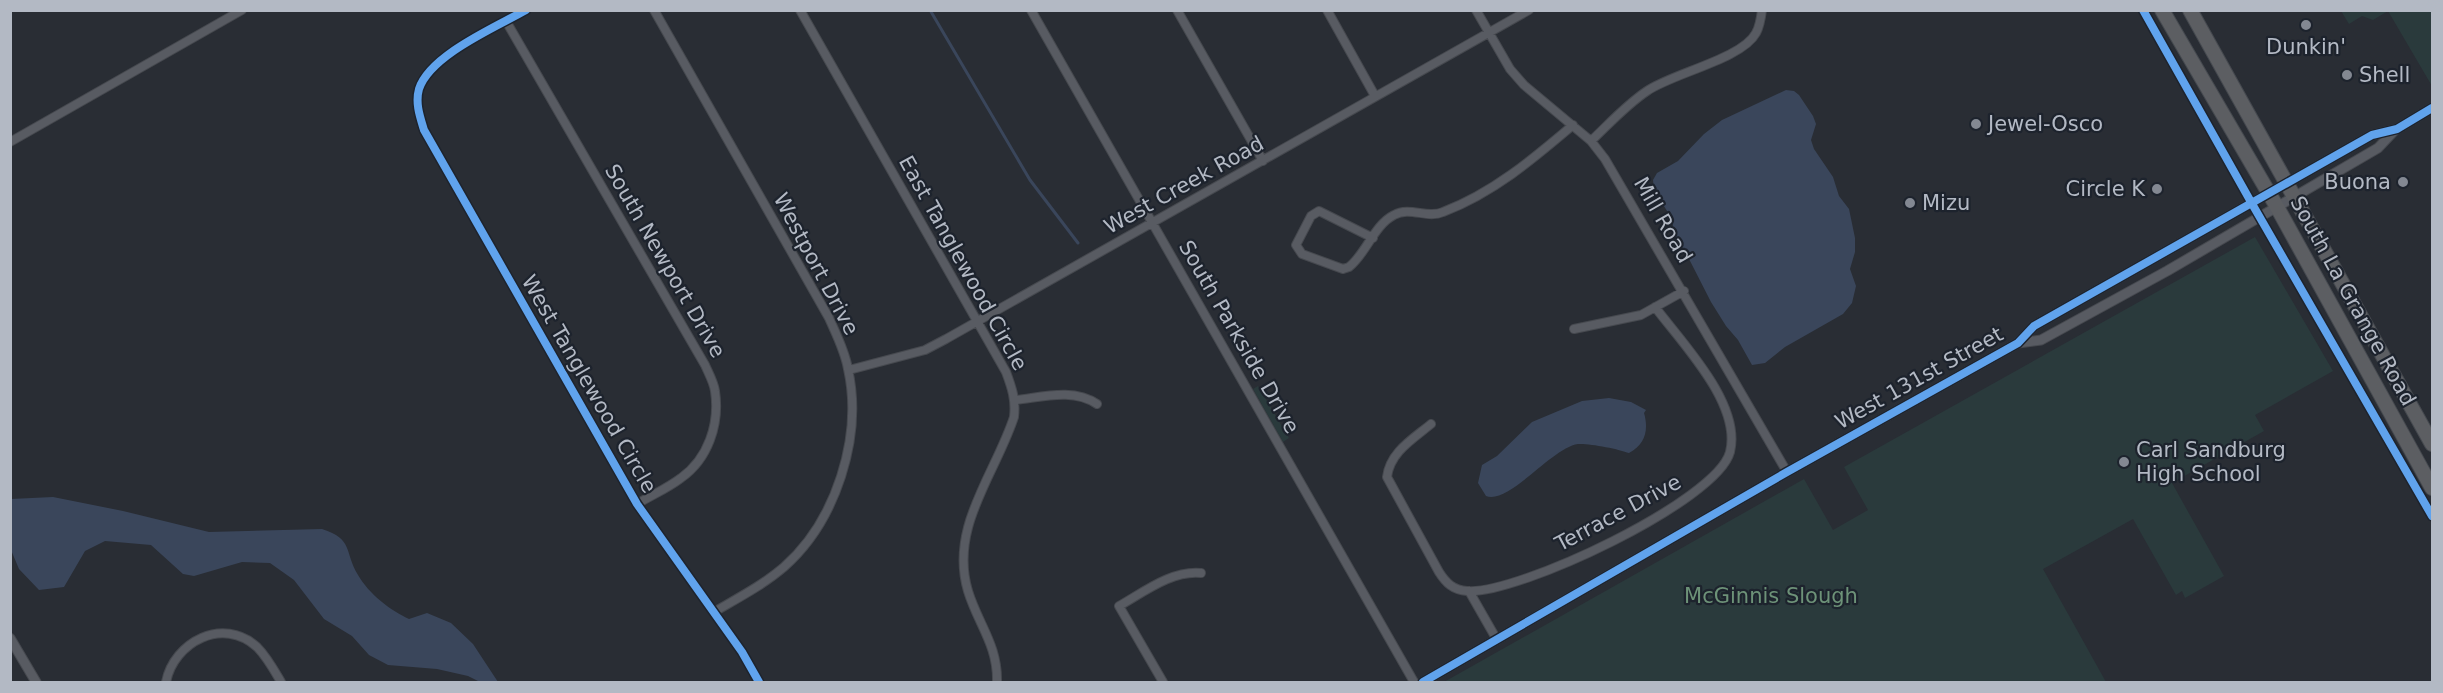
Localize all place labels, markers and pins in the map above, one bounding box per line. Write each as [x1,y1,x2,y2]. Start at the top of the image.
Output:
marker: Dunkin' [2299,18,2313,32]
place label: Dunkin' [2266,35,2346,59]
place label: Shell [2359,63,2410,87]
marker: Shell [2340,68,2354,82]
place label: Jewel-Osco [1986,112,2103,136]
marker: Jewel-Osco [1969,117,1983,131]
place label: Buona [2324,170,2391,194]
marker: Buona [2396,175,2410,189]
place label: Circle K [2066,177,2146,201]
marker: Circle K [2150,182,2164,196]
place label: Mizu [1922,191,1970,215]
marker: Mizu [1903,196,1917,210]
place label: Carl Sandburg High School [2136,438,2286,486]
marker: Carl Sandburg High School [2117,455,2131,469]

